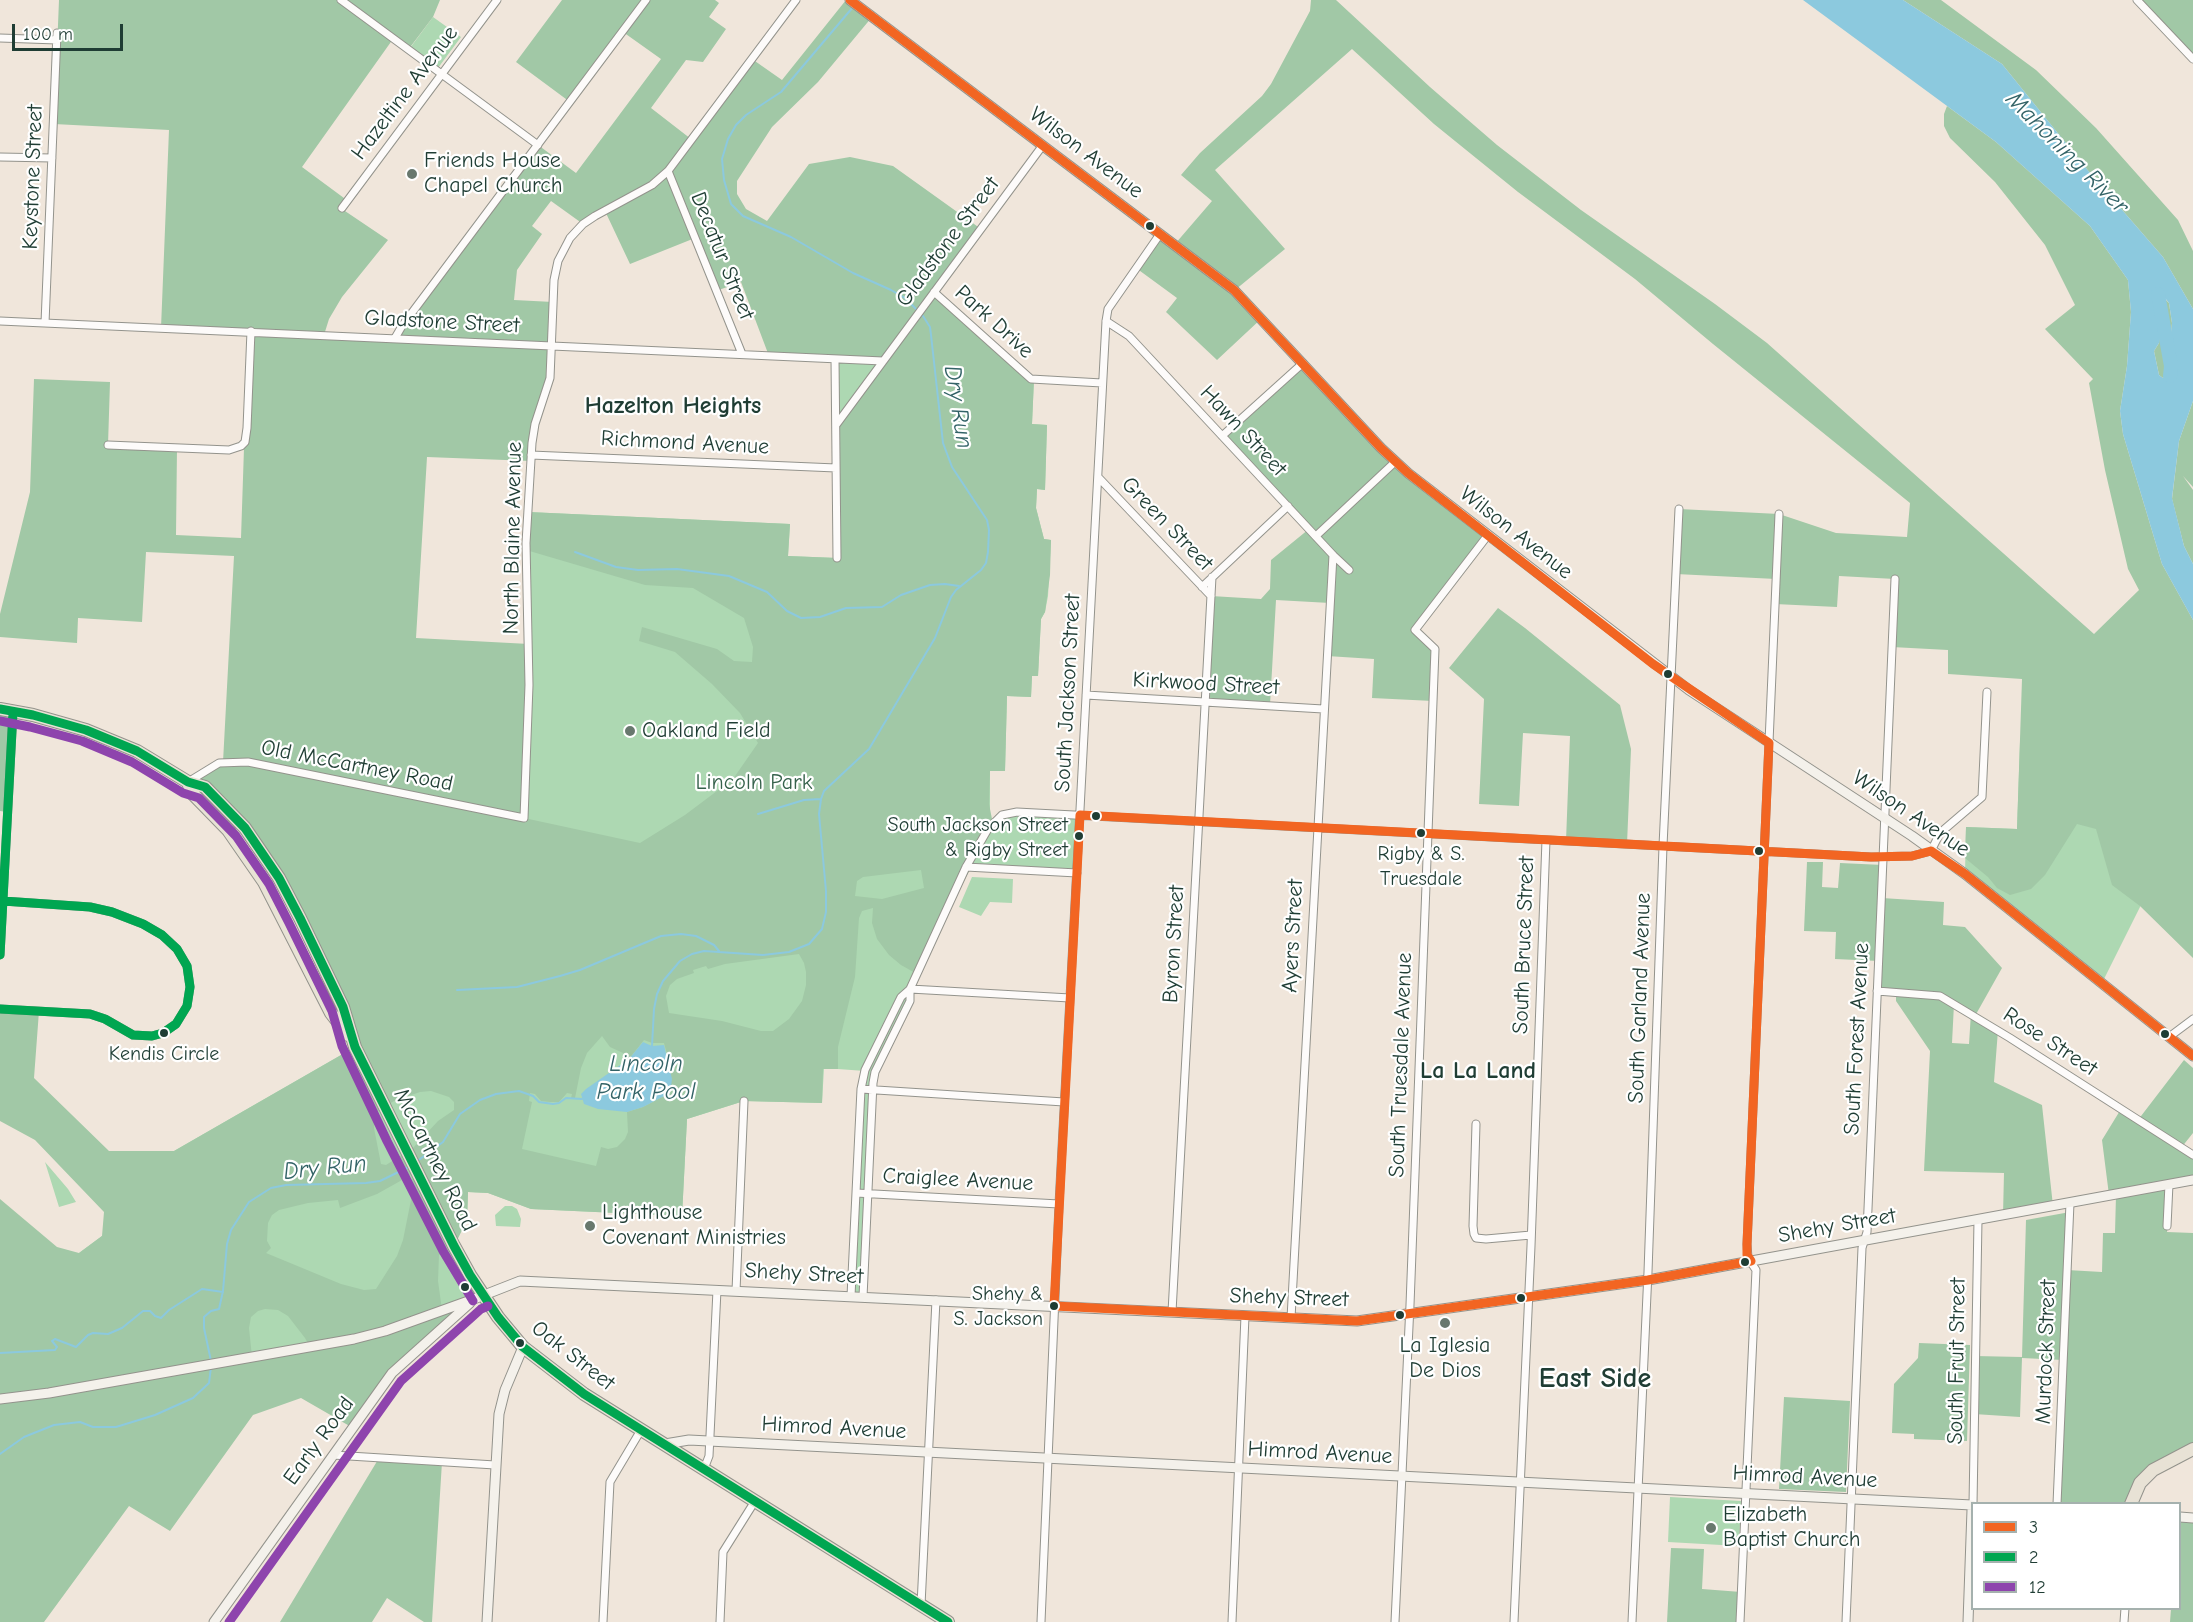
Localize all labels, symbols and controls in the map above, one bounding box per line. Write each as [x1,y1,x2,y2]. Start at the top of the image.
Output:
scale bar [15,12,126,50]
street label: Hazeltine Avenue [346,21,464,165]
text: 100 m [23,24,73,45]
water label: Mahoning River [2000,86,2134,220]
street label: Wilson Avenue [1024,102,1148,204]
street label: Keystone Street [17,104,49,250]
place label: Friends House Chapel Church [424,148,563,200]
marker: Friends House Chapel Church [405,167,419,181]
street label: Gladstone Street [891,172,1005,312]
street label: Decatur Street [684,188,760,324]
unlabelled marker [1144,220,1156,232]
street label: Park Drive [949,280,1039,364]
street label: Gladstone Street [364,305,520,339]
water label: Dry Run [937,363,979,451]
street label: Hawn Street [1194,380,1292,482]
district label: Hazelton Heights [585,392,761,420]
street label: Richmond Avenue [600,425,770,461]
street label: North Blaine Avenue [498,441,528,635]
street label: Green Street [1116,471,1218,577]
street label: Wilson Avenue [1454,481,1578,585]
street label: South Jackson Street [1050,593,1086,793]
street label: Kirkwood Street [1132,667,1280,701]
unlabelled marker [1662,668,1674,680]
place label: Oakland Field [642,718,771,744]
marker: Oakland Field [623,724,637,738]
street label: Old McCartney Road [259,734,455,798]
street label: Wilson Avenue [1847,765,1975,863]
park label: Lincoln Park [696,770,812,796]
unlabelled marker [1090,810,1102,822]
place label: South Jackson Street & Rigby Street [888,813,1068,860]
marker: Rigby & S. Truesdale [1415,827,1427,839]
marker: South Jackson Street & Rigby Street [1073,830,1085,842]
place label: Rigby & S. Truesdale [1378,842,1464,889]
unlabelled marker [1753,845,1765,857]
street label: South Bruce Street [1508,856,1540,1034]
street label: Ayers Street [1277,879,1309,993]
street label: Byron Street [1158,884,1190,1004]
street label: South Garland Avenue [1623,892,1657,1104]
street label: South Forest Avenue [1839,942,1875,1136]
street label: South Truesdale Avenue [1384,952,1418,1178]
street label: Rose Street [1998,1002,2102,1082]
marker: Kendis Circle [158,1027,170,1039]
unlabelled marker [2159,1028,2171,1040]
place label: Kendis Circle [109,1042,219,1066]
water label: Lincoln Park Pool [597,1050,695,1106]
district label: La La Land [1420,1057,1536,1085]
street label: McCartney Road [388,1084,482,1236]
water label: Dry Run [282,1149,368,1187]
street label: Craiglee Avenue [882,1163,1034,1197]
place label: Lighthouse Covenant Ministries [602,1200,786,1252]
street label: Shehy Street [1776,1203,1898,1249]
marker: Lighthouse Covenant Ministries [583,1219,597,1233]
unlabelled marker [1739,1256,1751,1268]
street label: Shehy Street [744,1258,864,1290]
street label: South Fruit Street [1942,1277,1972,1445]
street label: Murdock Street [2030,1279,2062,1425]
unlabelled marker [459,1281,471,1293]
place label: Shehy & S. Jackson [954,1282,1043,1329]
street label: Shehy Street [1229,1283,1349,1313]
unlabelled marker [1515,1292,1527,1304]
marker: Shehy & S. Jackson [1048,1300,1060,1312]
unlabelled marker [1394,1309,1406,1321]
street label: Oak Street [526,1315,620,1397]
marker: La Iglesia De Dios [1438,1316,1452,1330]
place label: La Iglesia De Dios [1400,1333,1490,1384]
unlabelled marker [514,1337,526,1349]
district label: East Side [1539,1362,1651,1396]
street label: Early Road [278,1392,360,1490]
street label: Himrod Avenue [761,1411,907,1445]
street label: Himrod Avenue [1247,1436,1393,1470]
street label: Himrod Avenue [1732,1460,1878,1494]
place label: Elizabeth Baptist Church [1723,1502,1861,1554]
legend [1971,1502,2181,1610]
text: 3 [2029,1517,2038,1538]
marker: Elizabeth Baptist Church [1704,1521,1718,1535]
text: 2 [2029,1547,2038,1568]
text: 12 [2029,1577,2046,1598]

